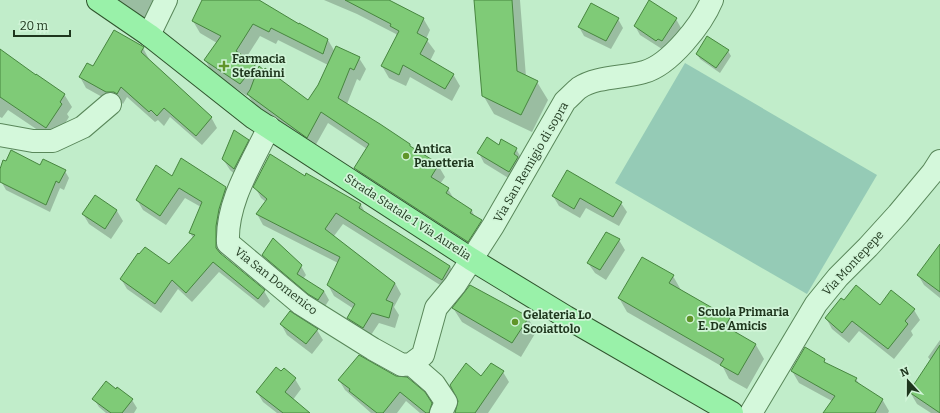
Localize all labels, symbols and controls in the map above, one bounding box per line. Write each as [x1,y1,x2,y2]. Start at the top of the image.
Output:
scale bar [14,12,70,38]
text: 20 m [20,19,49,33]
place label: Farmacia Stefanini [232,52,286,80]
marker: Farmacia Stefanini [219,61,229,71]
street label: Via San Remigio di sopra [491,99,571,225]
place label: Antica Panetteria [414,142,474,170]
marker: Antica Panetteria [401,151,411,161]
street label: Strada Statale 1 Via Aurelia [342,171,474,263]
street label: Via Montepepe [819,228,887,298]
street label: Via San Domenico [232,244,320,318]
place label: Scuola Primaria E. De Amicis [698,305,789,333]
place label: Gelateria Lo Scoiattolo [523,308,592,336]
marker: Scuola Primaria E. De Amicis [685,314,695,324]
marker: Gelateria Lo Scoiattolo [510,317,520,327]
north arrow [888,361,928,401]
text: N [898,364,911,380]

